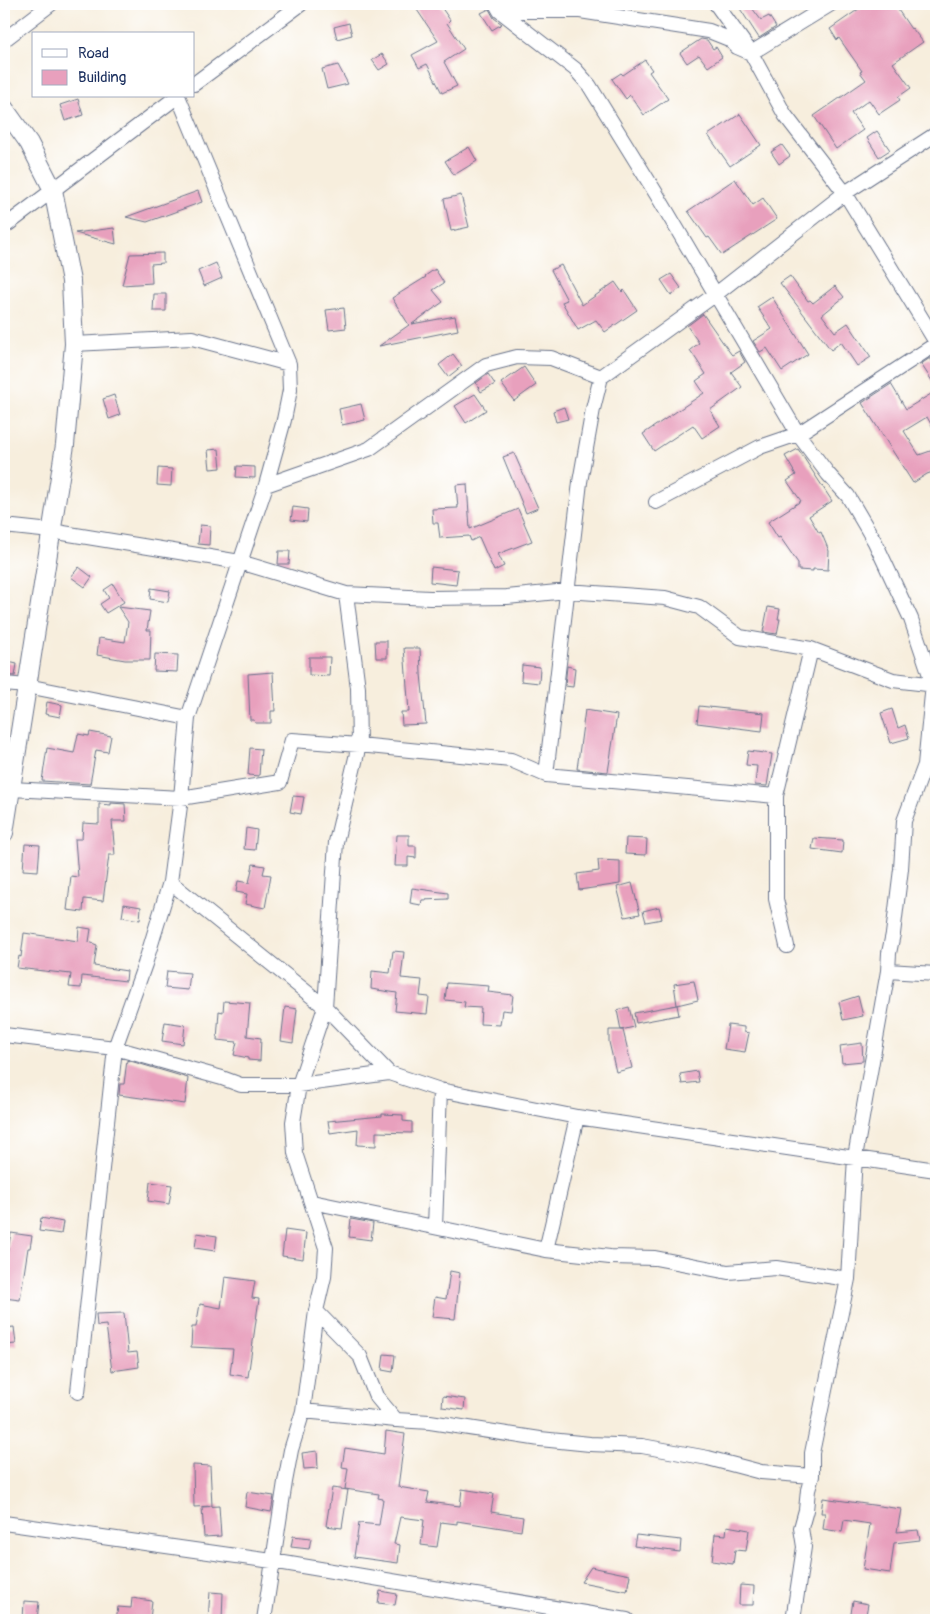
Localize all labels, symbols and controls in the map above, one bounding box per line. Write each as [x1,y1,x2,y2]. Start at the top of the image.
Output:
legend [32,32,195,98]
text: Road [78,44,109,63]
text: Building [78,68,126,87]

